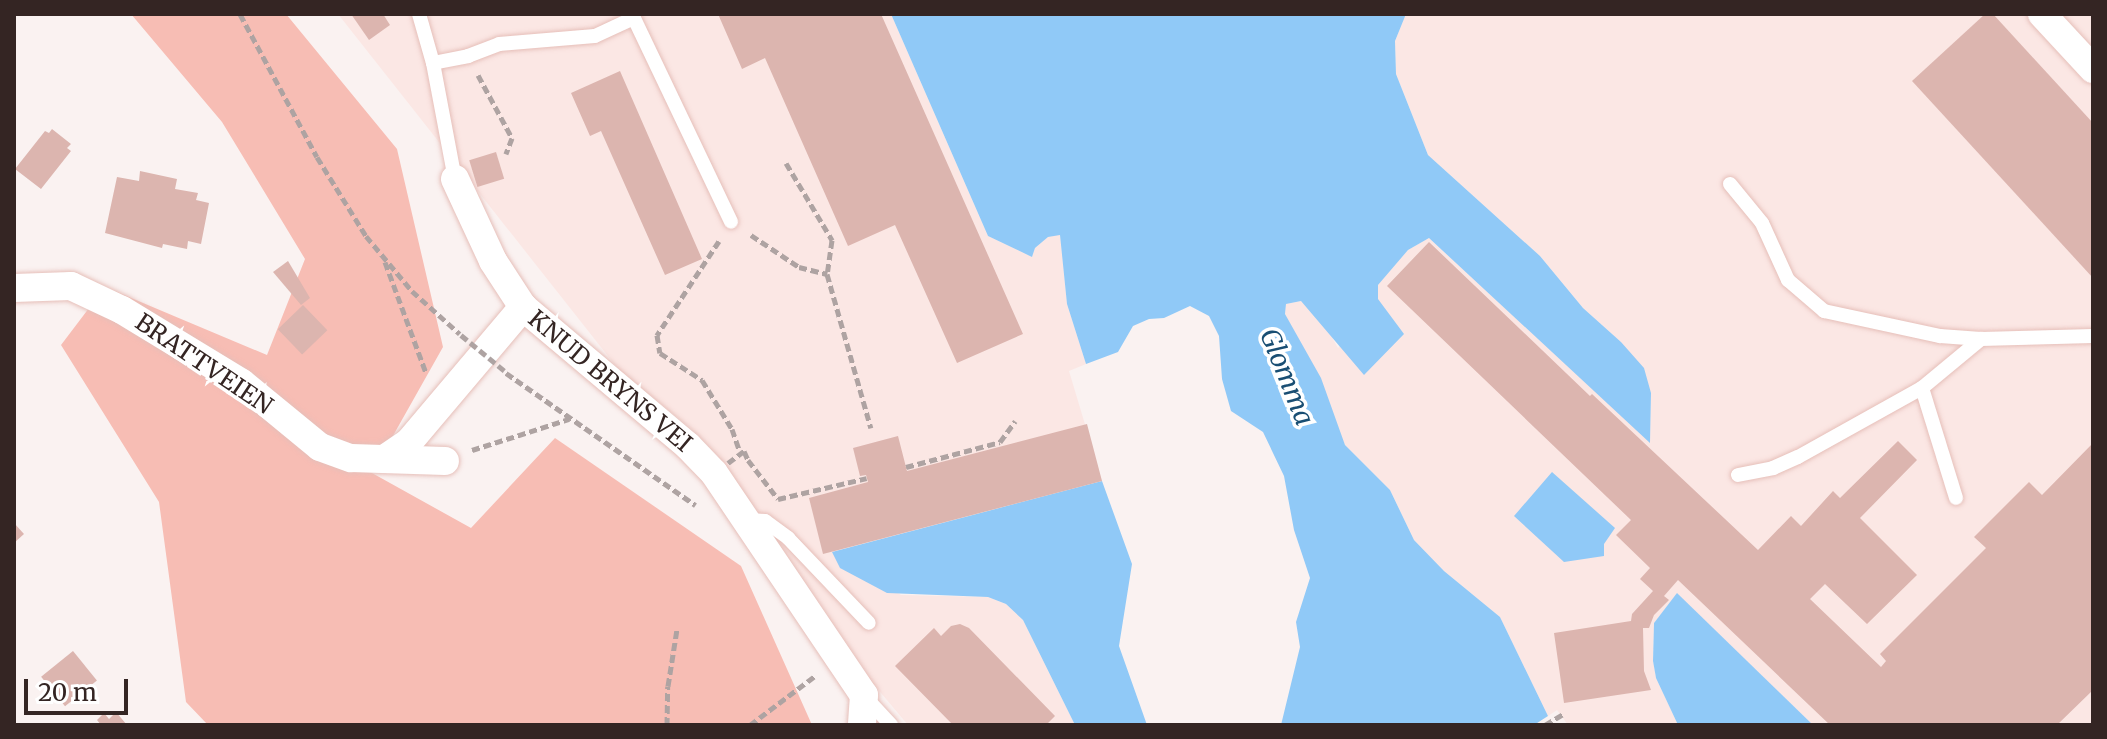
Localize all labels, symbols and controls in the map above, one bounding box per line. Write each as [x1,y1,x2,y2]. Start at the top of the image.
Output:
street label: KNUD BRYNS VEI [522,304,698,458]
street label: BRATTVEIEN [130,308,278,420]
water label: Glomma [1254,324,1320,430]
scale bar [28,663,132,713]
text: 20 m [38,677,97,708]

